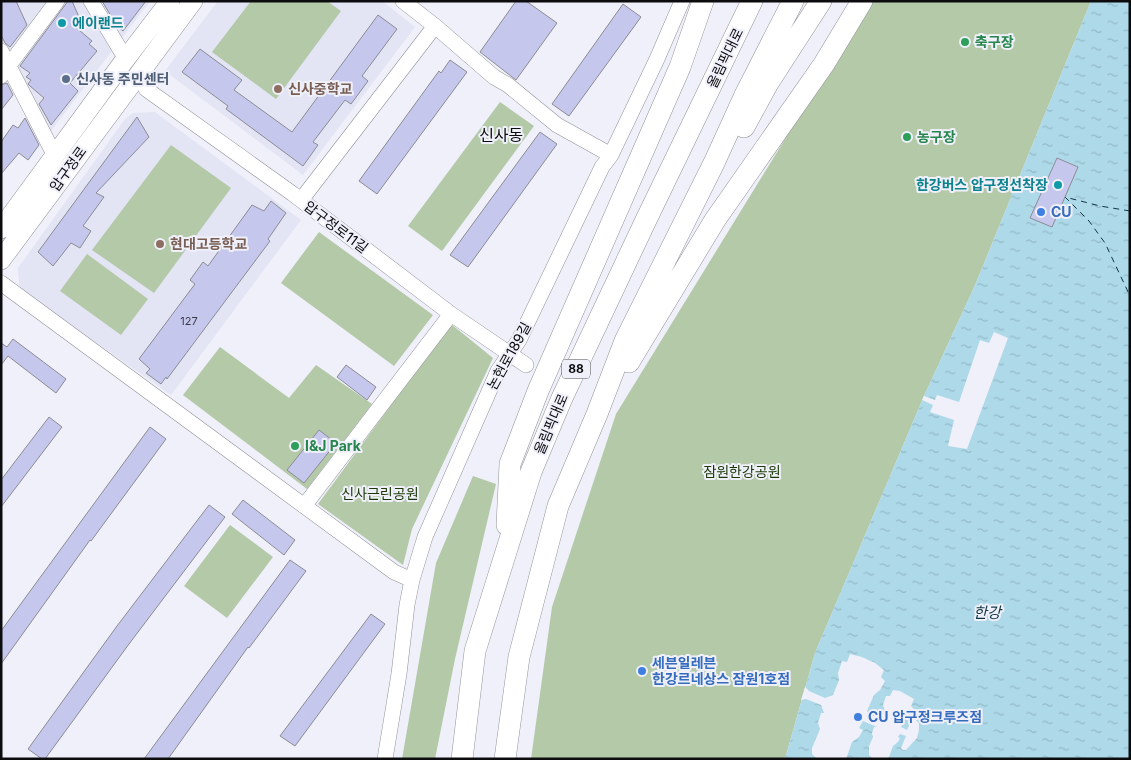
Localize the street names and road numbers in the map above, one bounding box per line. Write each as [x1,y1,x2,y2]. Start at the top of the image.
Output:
street label: 올림픽대로 [703,25,746,90]
street label: 압구정로 [46,143,90,195]
street label: 압구정로11길 [301,197,372,256]
street label: 논현로189길 [483,319,534,392]
road number: 88 [562,359,590,378]
street label: 올림픽대로 [530,391,571,457]

